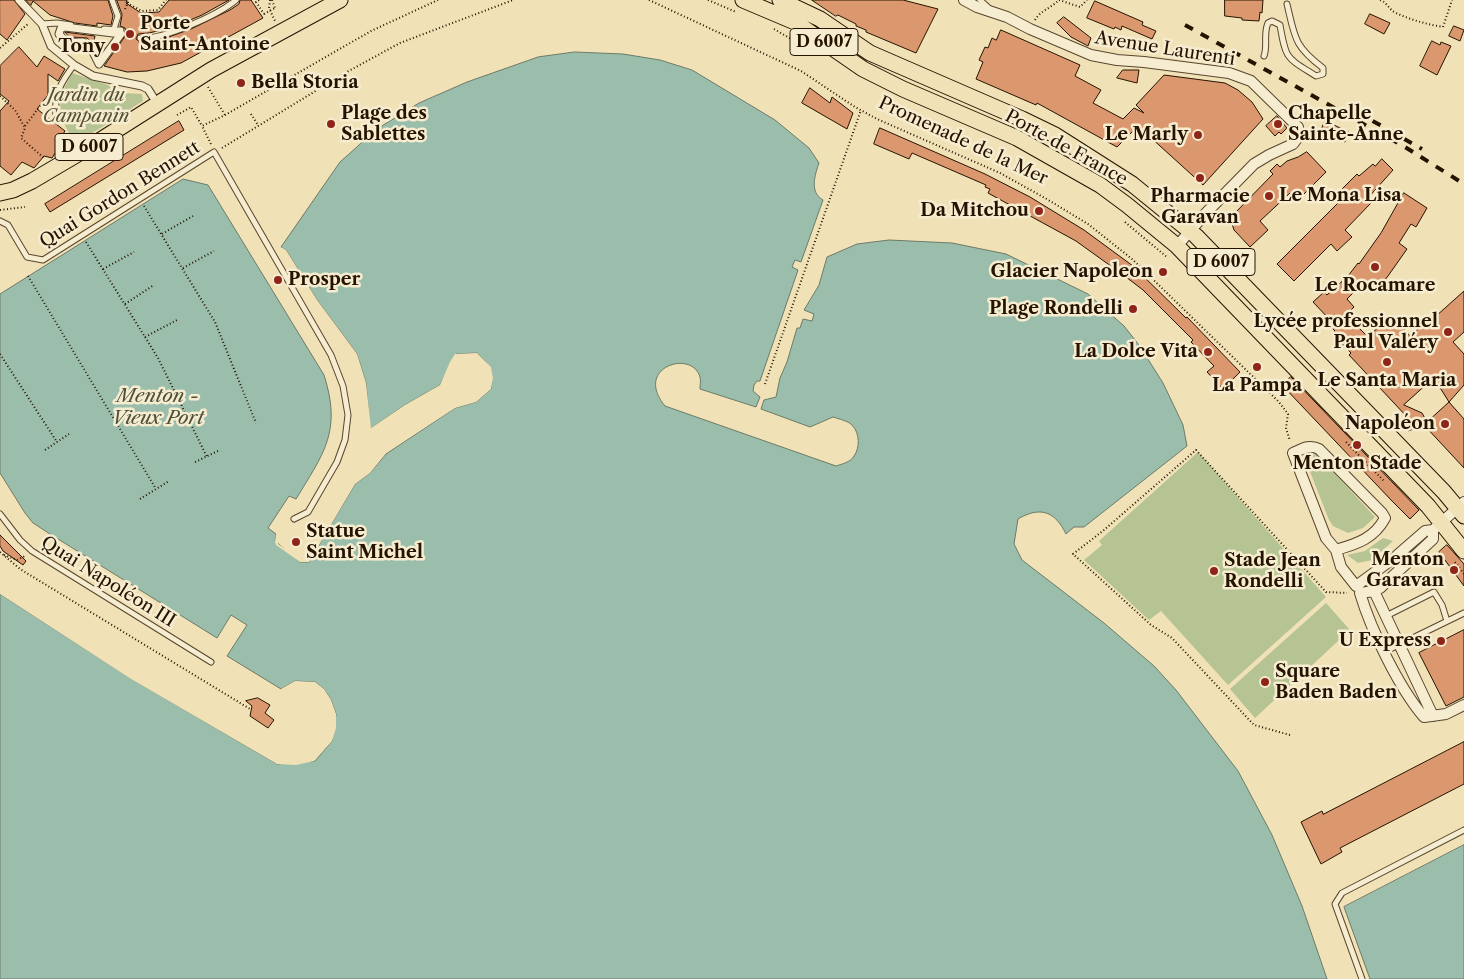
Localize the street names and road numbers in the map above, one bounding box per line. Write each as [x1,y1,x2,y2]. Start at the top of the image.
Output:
street label: Avenue Laurenti [1093,27,1237,71]
road number: D 6007 [790,28,858,56]
street label: Promenade de la Mer [875,92,1051,190]
street label: Porte de France [1001,105,1131,191]
road number: D 6007 [55,134,123,160]
street label: Quai Gordon Bennett [36,137,204,253]
road number: D 6007 [1187,248,1255,276]
street label: Quai Napoléon III [37,532,179,632]

